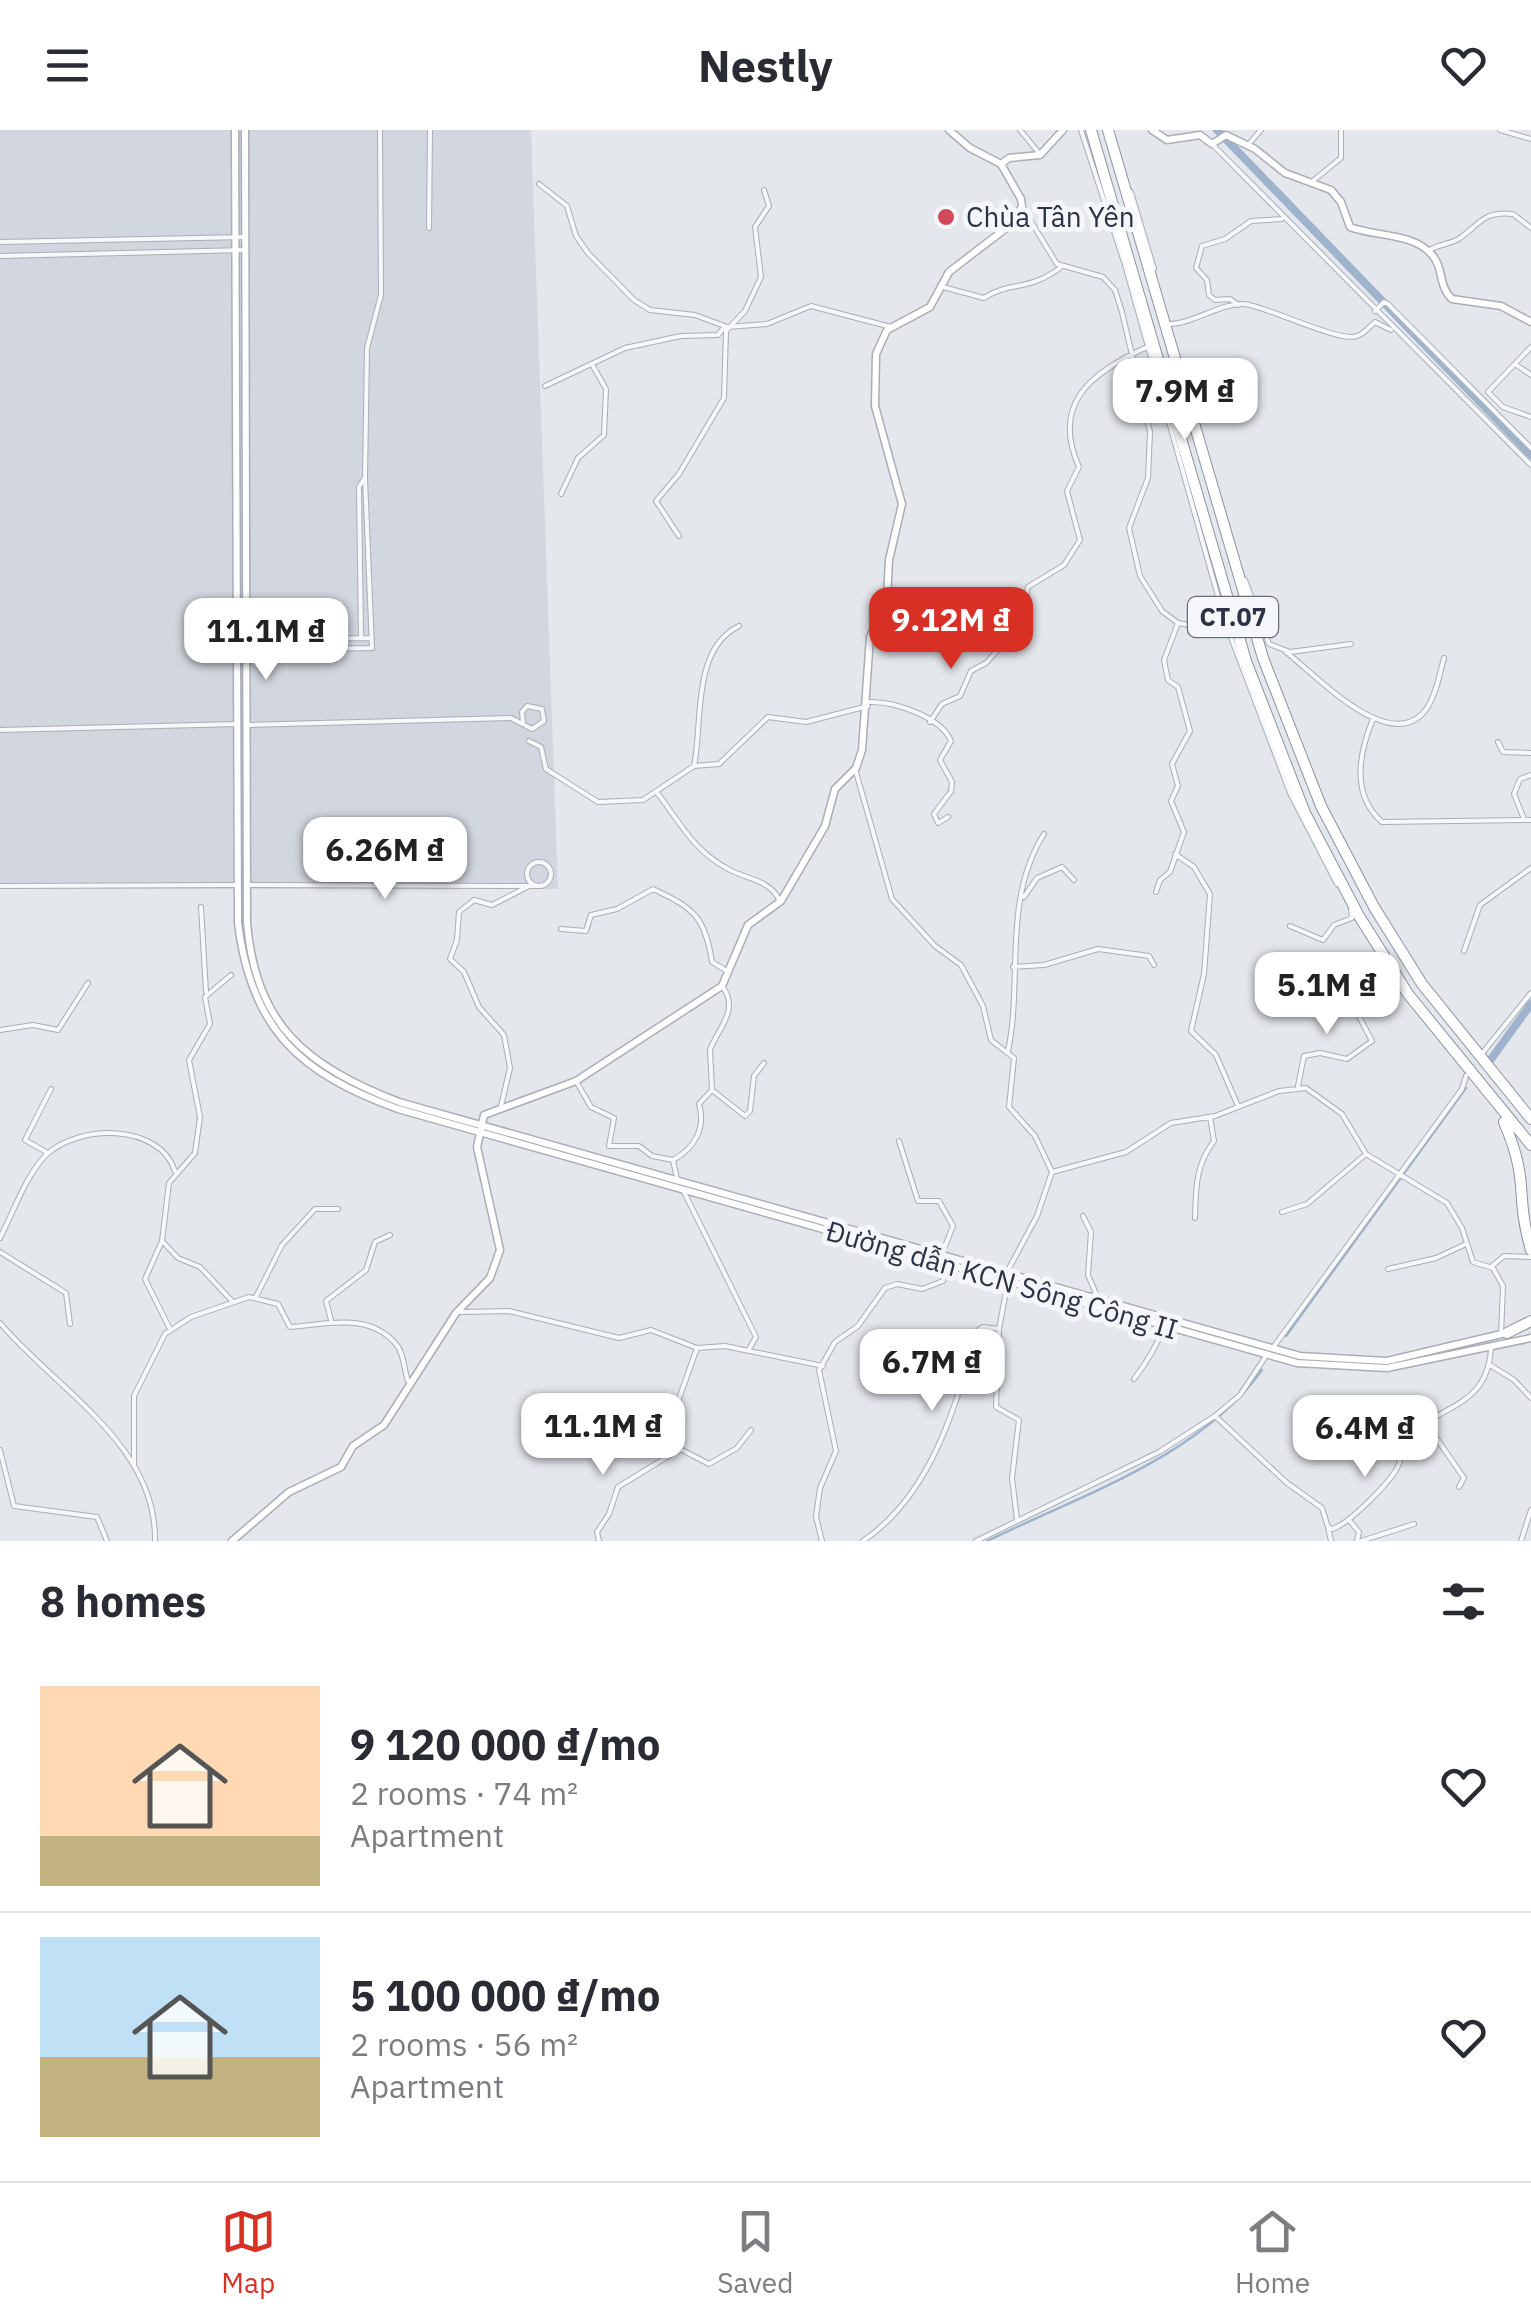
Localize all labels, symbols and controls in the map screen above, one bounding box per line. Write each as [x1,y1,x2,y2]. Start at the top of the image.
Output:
text: Nestly [698,36,833,94]
icon: menu [40,38,95,93]
icon: heart [1436,38,1491,93]
place label: Chùa Tân Yên [966,198,1135,235]
marker: Chùa Tân Yên [935,206,957,228]
pin: 7.9M ₫ [1104,358,1266,443]
text: 7.9M ₫ [1135,369,1235,411]
pin: 9.12M ₫ [859,587,1043,672]
road number: CT.07 [1188,597,1278,637]
pin: 11.1M ₫ [174,598,358,683]
text: 9.12M ₫ [891,598,1011,640]
text: 11.1M ₫ [206,609,326,651]
pin: 6.26M ₫ [293,817,477,902]
text: 6.26M ₫ [325,828,445,870]
pin: 5.1M ₫ [1246,952,1408,1037]
text: 5.1M ₫ [1277,963,1377,1005]
street label: Đường dẫn KCN Sông Công II [822,1212,1182,1348]
pin: 6.7M ₫ [851,1329,1013,1414]
text: 6.7M ₫ [882,1340,982,1382]
pin: 11.1M ₫ [511,1393,695,1478]
pin: 6.4M ₫ [1284,1395,1446,1480]
text: 11.1M ₫ [543,1404,663,1446]
text: 6.4M ₫ [1315,1406,1415,1448]
text: 8 homes [40,1574,206,1629]
icon: filters [1436,1574,1491,1629]
text: 9 120 000 ₫/mo [350,1717,660,1772]
icon: home [120,1726,240,1846]
icon: heart [1436,1759,1491,1814]
text: 2 rooms · 74 m² [350,1772,578,1814]
text: Apartment [350,1814,504,1856]
text: 5 100 000 ₫/mo [350,1968,660,2023]
icon: home [120,1977,240,2097]
icon: heart [1436,2010,1491,2065]
text: 2 rooms · 56 m² [350,2023,578,2065]
text: Apartment [350,2065,504,2107]
tab: Map [221,2204,276,2301]
tab: Saved [717,2204,793,2301]
tab: Home [1235,2204,1310,2301]

